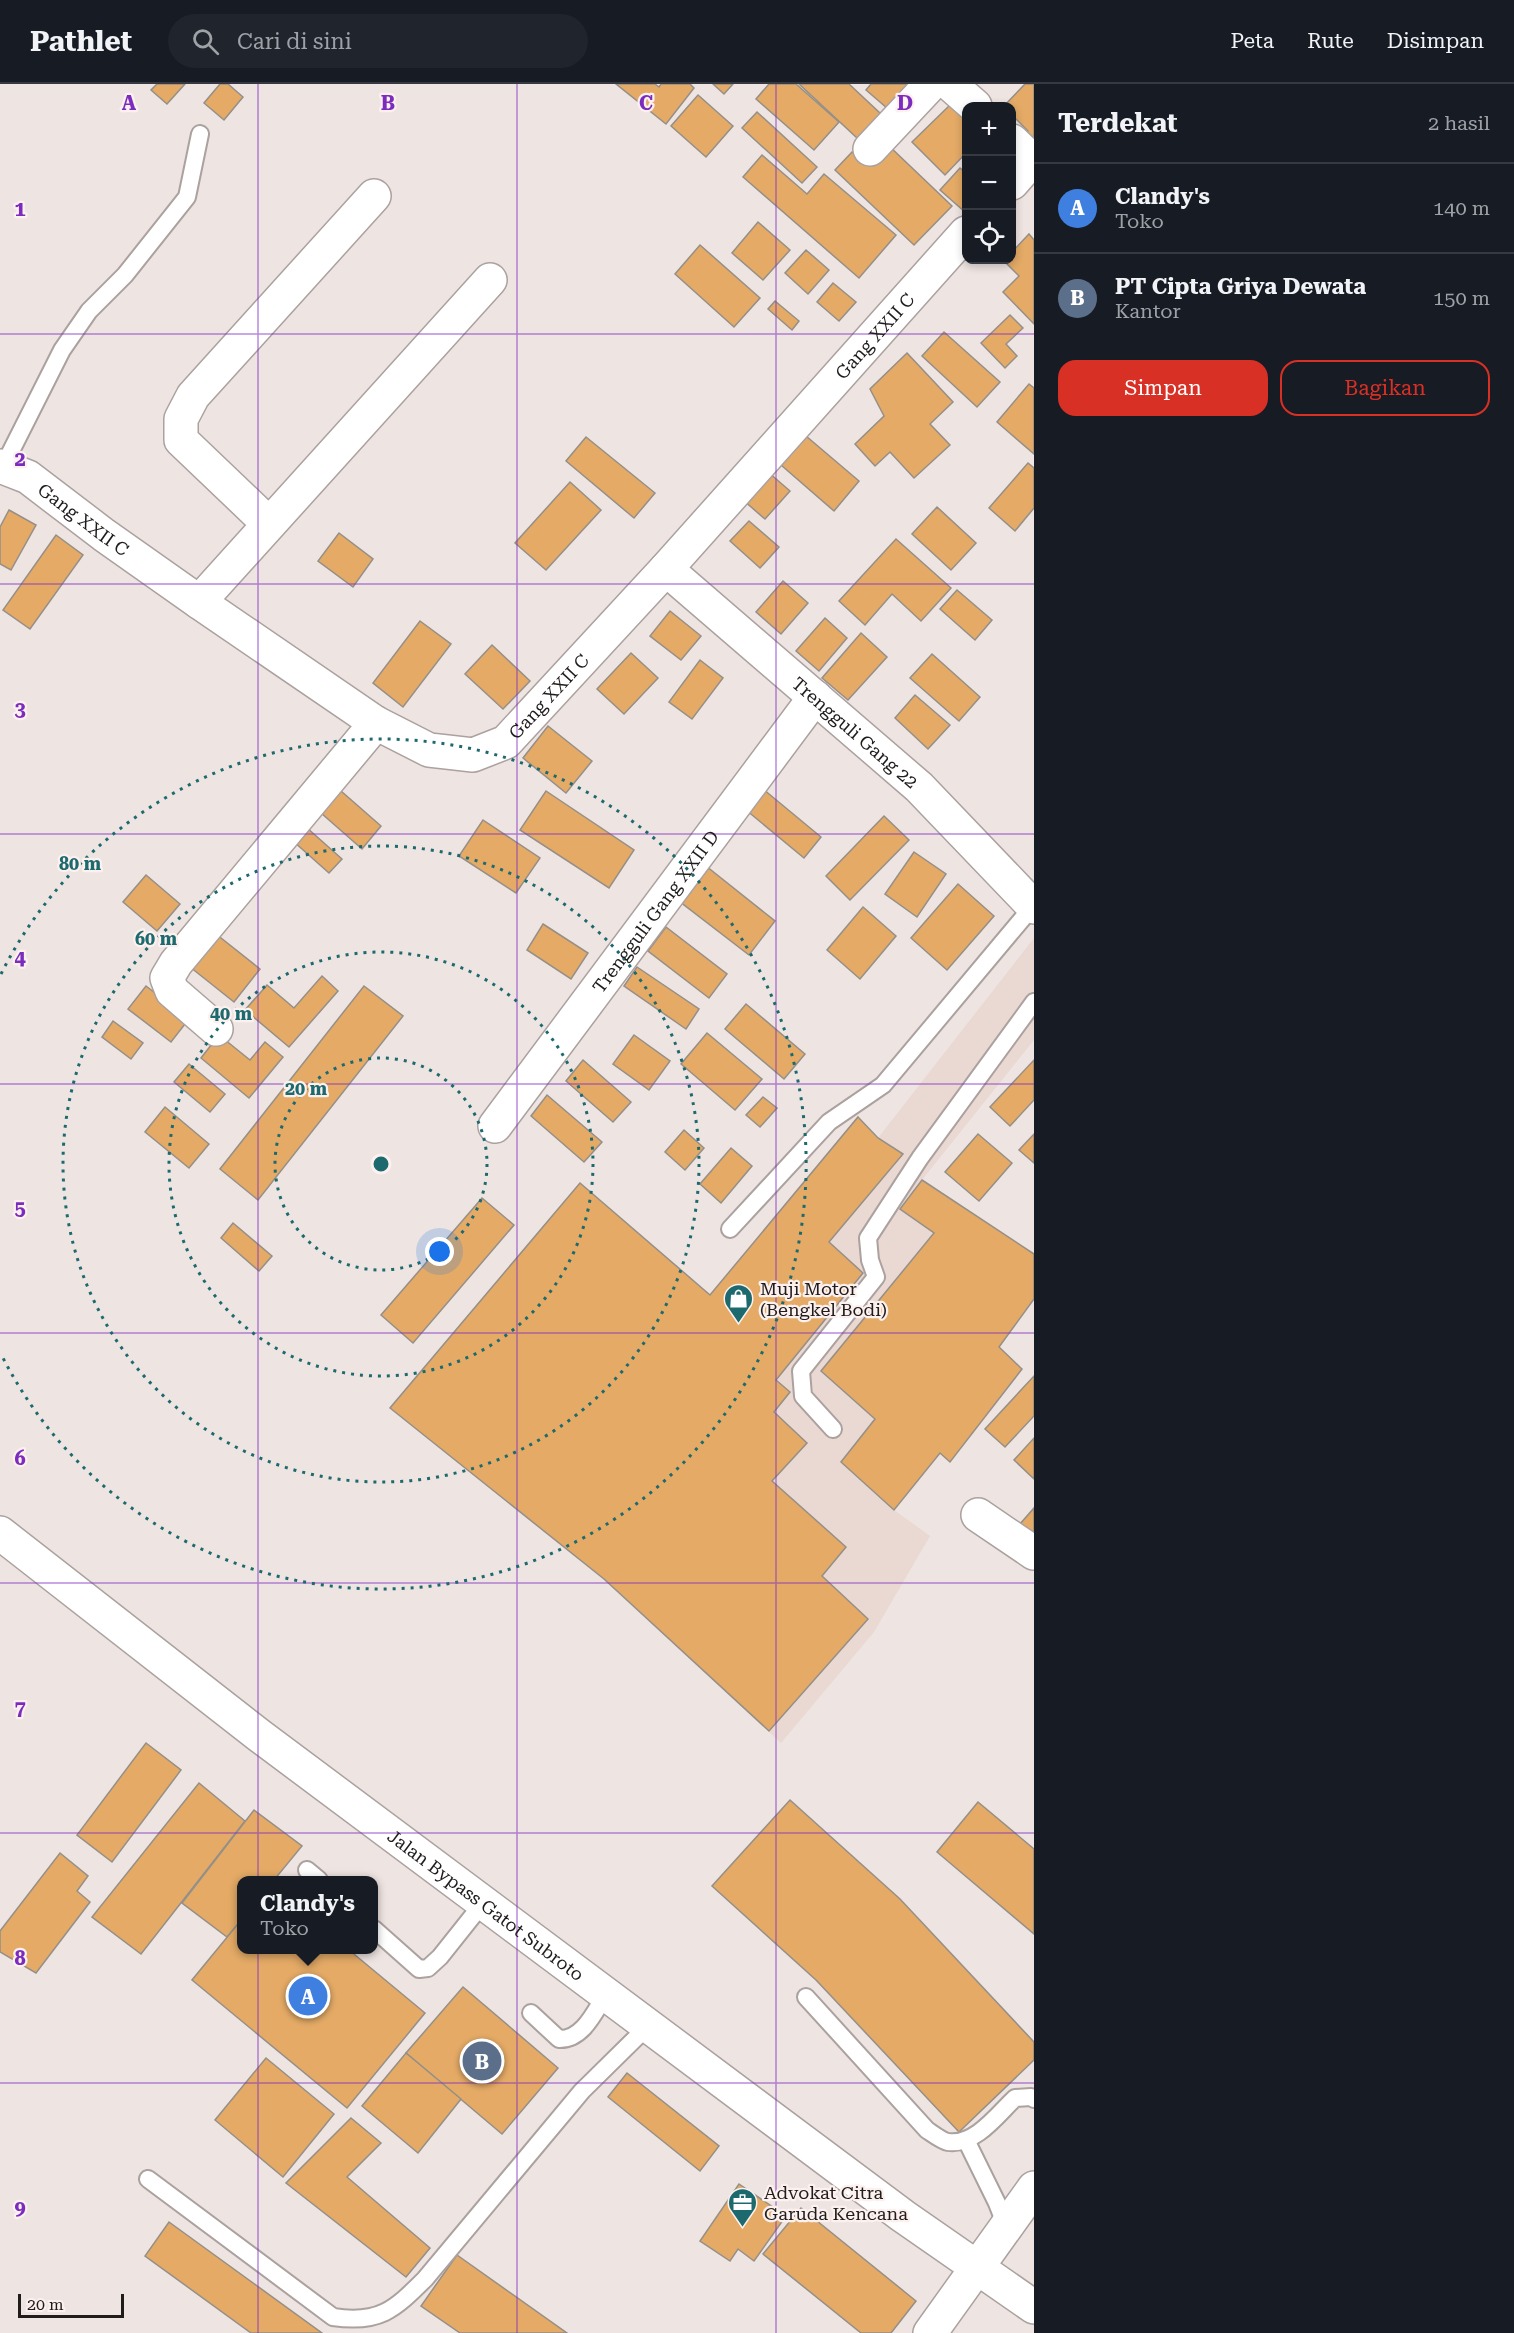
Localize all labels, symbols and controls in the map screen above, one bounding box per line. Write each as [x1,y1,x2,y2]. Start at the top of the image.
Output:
search box [168,14,588,68]
text: Pathlet [30,25,132,58]
icon: search [189,25,222,58]
text: Cari di sini [237,29,352,54]
text: Peta [1231,29,1274,53]
text: Rute [1307,29,1354,53]
text: Disimpan [1387,29,1484,53]
text: A [122,91,137,115]
text: B [381,91,395,115]
text: C [639,91,653,115]
text: D [897,91,913,115]
map controls [962,102,1016,264]
button: + [962,102,1016,156]
text: Terdekat [1058,108,1178,138]
text: 2 hasil [1428,111,1490,135]
button: − [962,156,1016,210]
text: Clandy's [1115,184,1210,209]
text: A [1070,196,1085,220]
text: 140 m [1433,196,1490,220]
text: 1 [14,197,26,221]
text: Toko [1115,209,1164,233]
button: locate [962,210,1016,264]
text: PT Cipta Griya Dewata [1115,274,1366,299]
text: B [1070,286,1085,310]
text: 150 m [1433,286,1490,310]
street label: Gang XXII C [830,288,918,383]
text: Kantor [1115,299,1181,323]
button: Simpan [1058,360,1268,416]
button: Bagikan [1280,360,1490,416]
text: 2 [14,447,26,471]
street label: Gang XXII C [34,478,133,560]
street label: Gang XXII C [504,649,593,743]
street label: Trengguli Gang 22 [788,672,922,792]
text: 3 [14,697,26,721]
street label: Trengguli Gang XXII D [588,826,723,997]
text: 80 m [59,853,102,874]
text: 60 m [135,928,178,949]
text: 4 [14,946,26,970]
text: 40 m [210,1003,253,1024]
text: 20 m [285,1078,328,1099]
centre of rings [371,1154,391,1174]
text: 5 [14,1196,26,1220]
your location [425,1237,454,1266]
place label: Muji Motor (Bengkel Bodi) [760,1278,887,1320]
shop icon: Muji Motor (Bengkel Bodi) [723,1282,755,1324]
text: 6 [14,1446,26,1470]
text: 7 [14,1696,26,1720]
street label: Jalan Bypass Gatot Subroto [384,1825,588,1985]
popup [237,1876,378,1954]
text: Clandy's [260,1891,355,1916]
text: Toko [260,1916,309,1940]
text: 8 [14,1946,26,1970]
pin: A [288,1974,328,2018]
pin: B [462,2038,502,2084]
place label: Advokat Citra Garuda Kencana [764,2182,908,2224]
office icon: Advokat Citra Garuda Kencana [727,2186,759,2228]
text: 9 [14,2196,26,2220]
scale bar [18,2291,124,2318]
text: 20 m [27,2295,64,2314]

